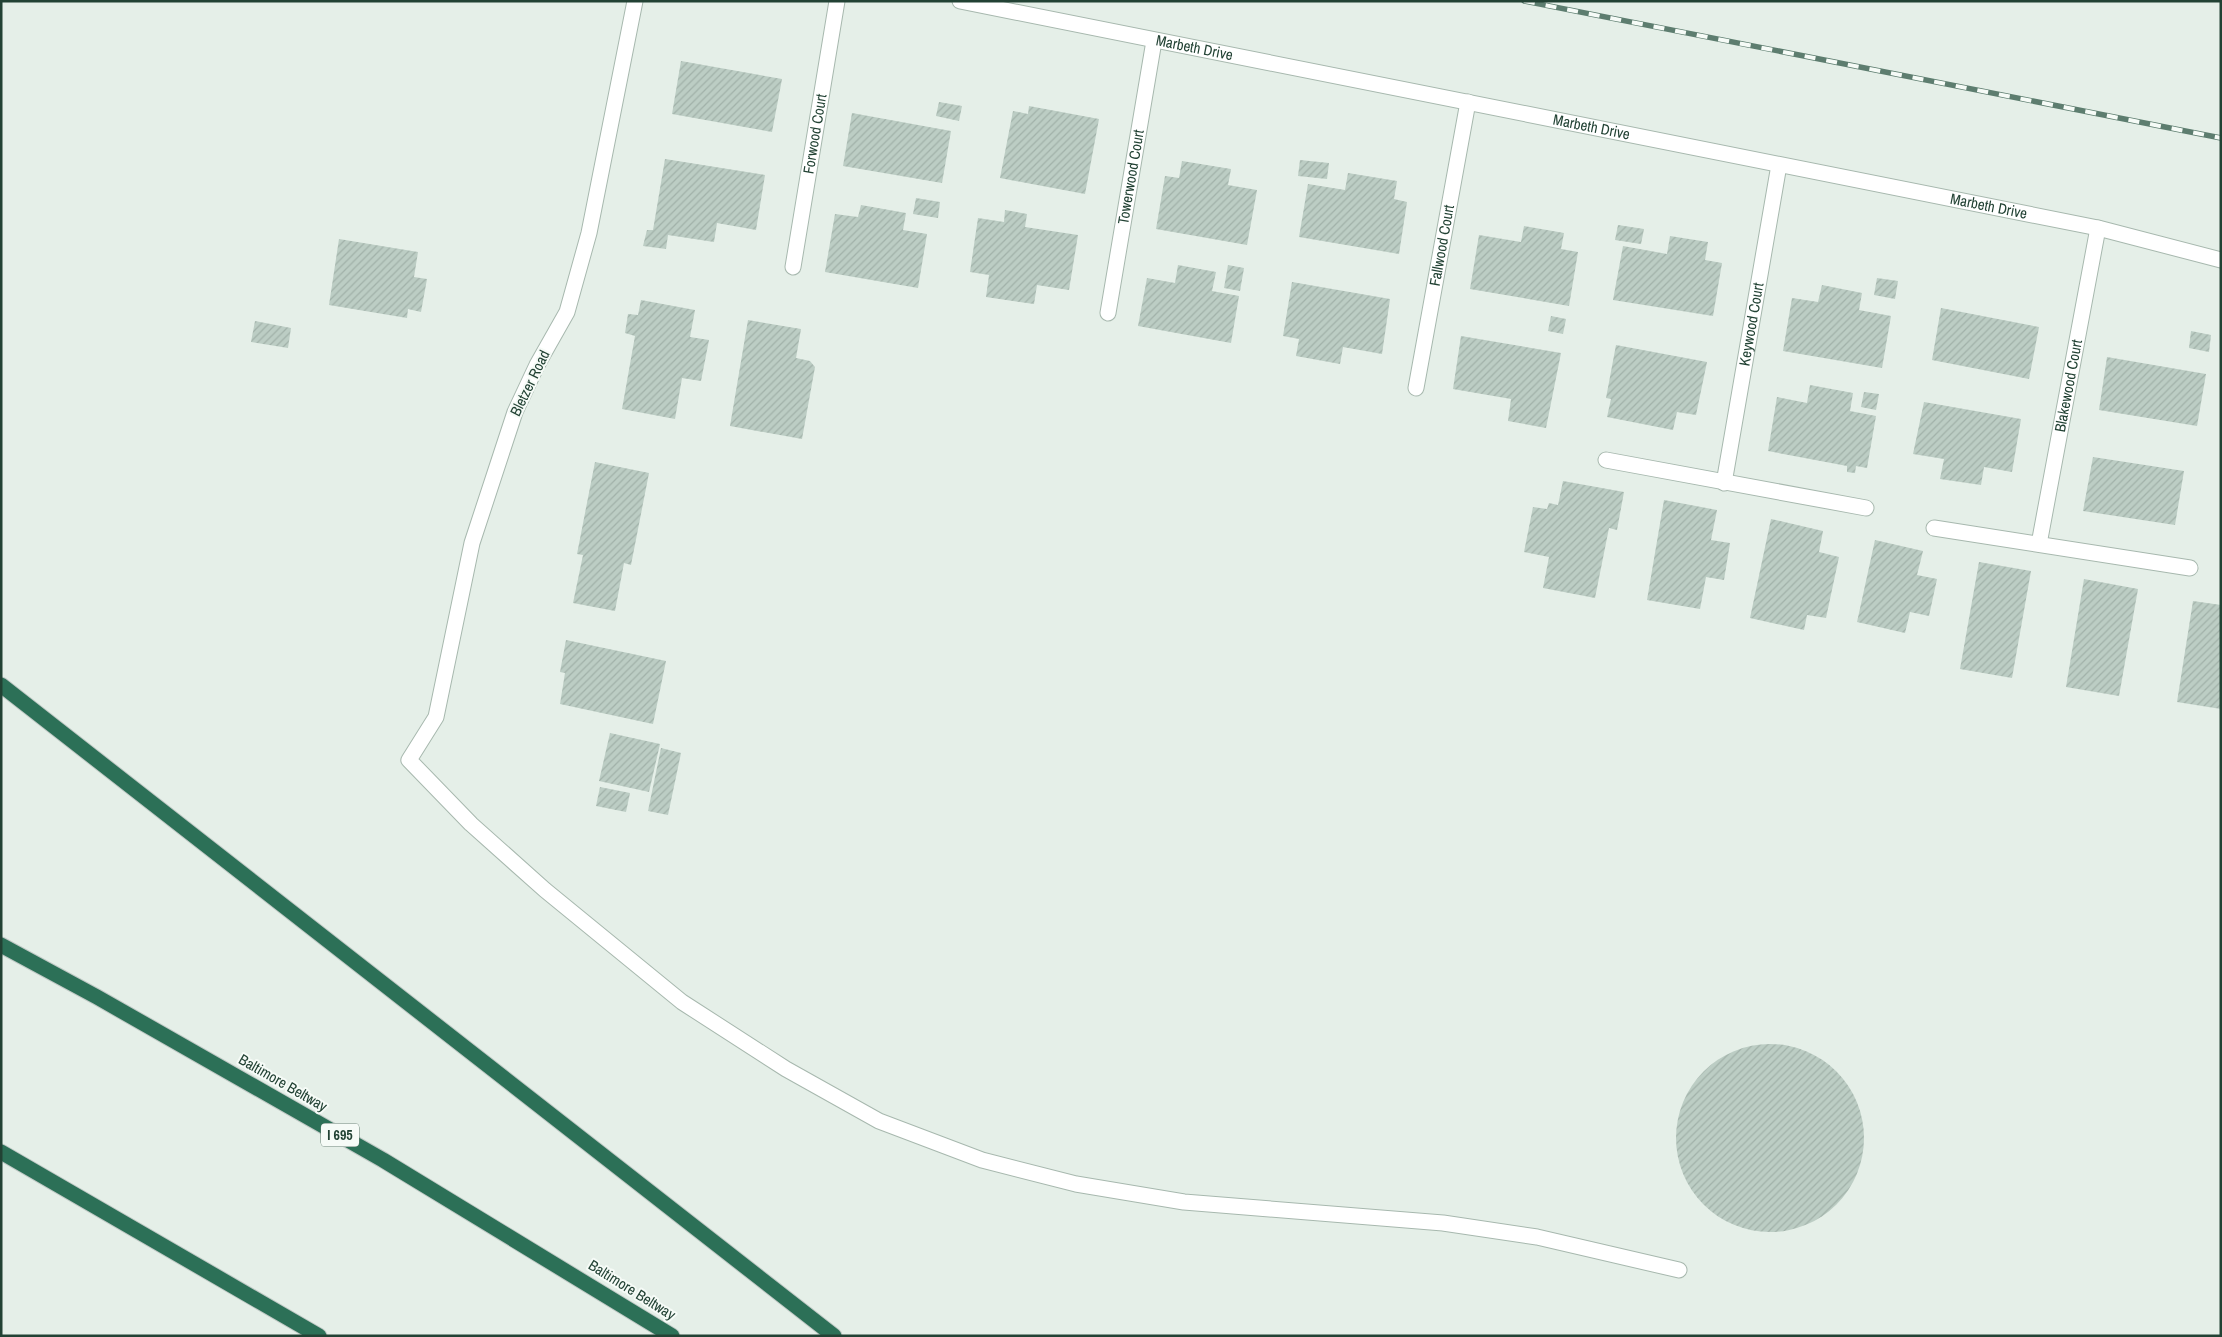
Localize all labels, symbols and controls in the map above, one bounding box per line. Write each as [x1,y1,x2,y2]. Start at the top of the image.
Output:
street label: Marbeth Drive [1154,29,1235,65]
street label: Forwood Court [798,92,832,175]
street label: Marbeth Drive [1551,109,1632,144]
street label: Towerwood Court [1112,127,1149,226]
street label: Marbeth Drive [1949,188,2029,224]
street label: Fallwood Court [1424,202,1459,288]
street label: Keywood Court [1733,280,1769,368]
street label: Blakewood Court [2049,337,2087,434]
street label: Bletzer Road [505,346,555,419]
street label: Baltimore Beltway [235,1049,332,1117]
road number: I 695 [321,1124,359,1146]
street label: Baltimore Beltway [585,1254,681,1325]

